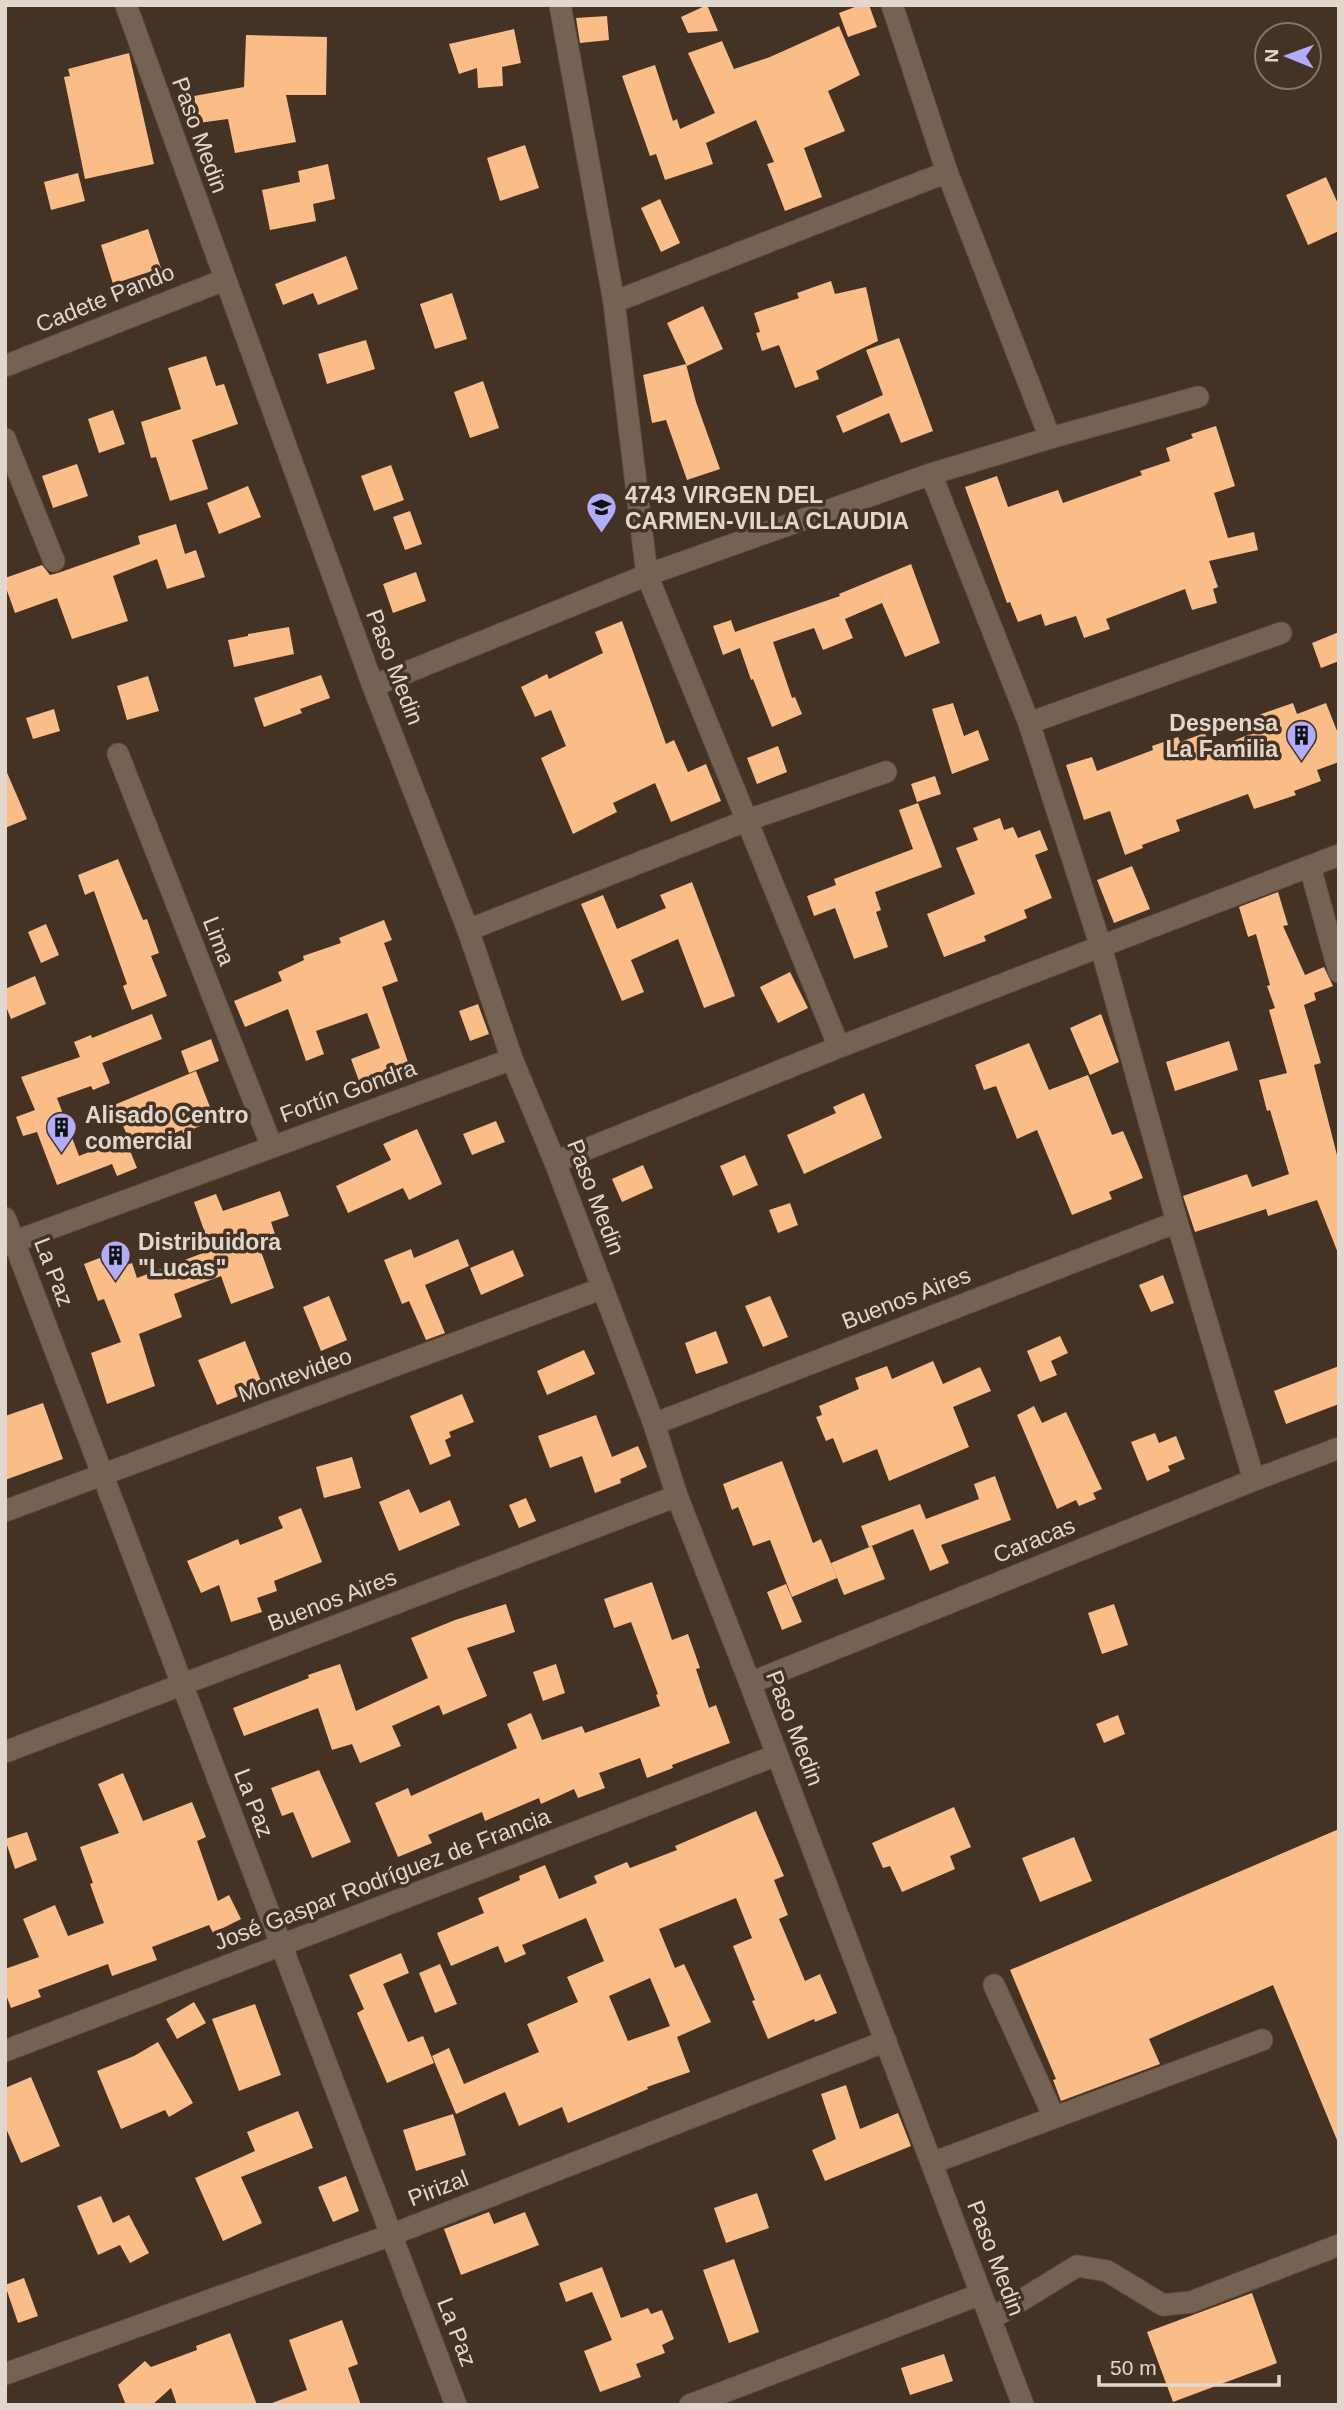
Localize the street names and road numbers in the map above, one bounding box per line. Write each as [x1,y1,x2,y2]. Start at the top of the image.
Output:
street label: Paso Medin [167,73,233,197]
street label: Cadete Pando [32,258,178,338]
street label: Paso Medin [361,606,429,728]
street label: Lima [198,913,240,969]
street label: Fortín Gondra [276,1054,420,1128]
street label: Paso Medin [562,1136,630,1258]
street label: La Paz [29,1234,79,1310]
street label: Buenos Aires [838,1262,974,1334]
street label: Montevideo [235,1342,355,1408]
street label: Caracas [989,1512,1079,1568]
street label: Buenos Aires [264,1564,400,1636]
street label: Paso Medin [761,1667,829,1789]
street label: La Paz [229,1765,279,1841]
street label: José Gaspar Rodríguez de Francia [210,1803,554,1955]
street label: Pirizal [404,2165,472,2211]
street label: Paso Medin [962,2197,1030,2319]
street label: La Paz [432,2294,482,2370]

